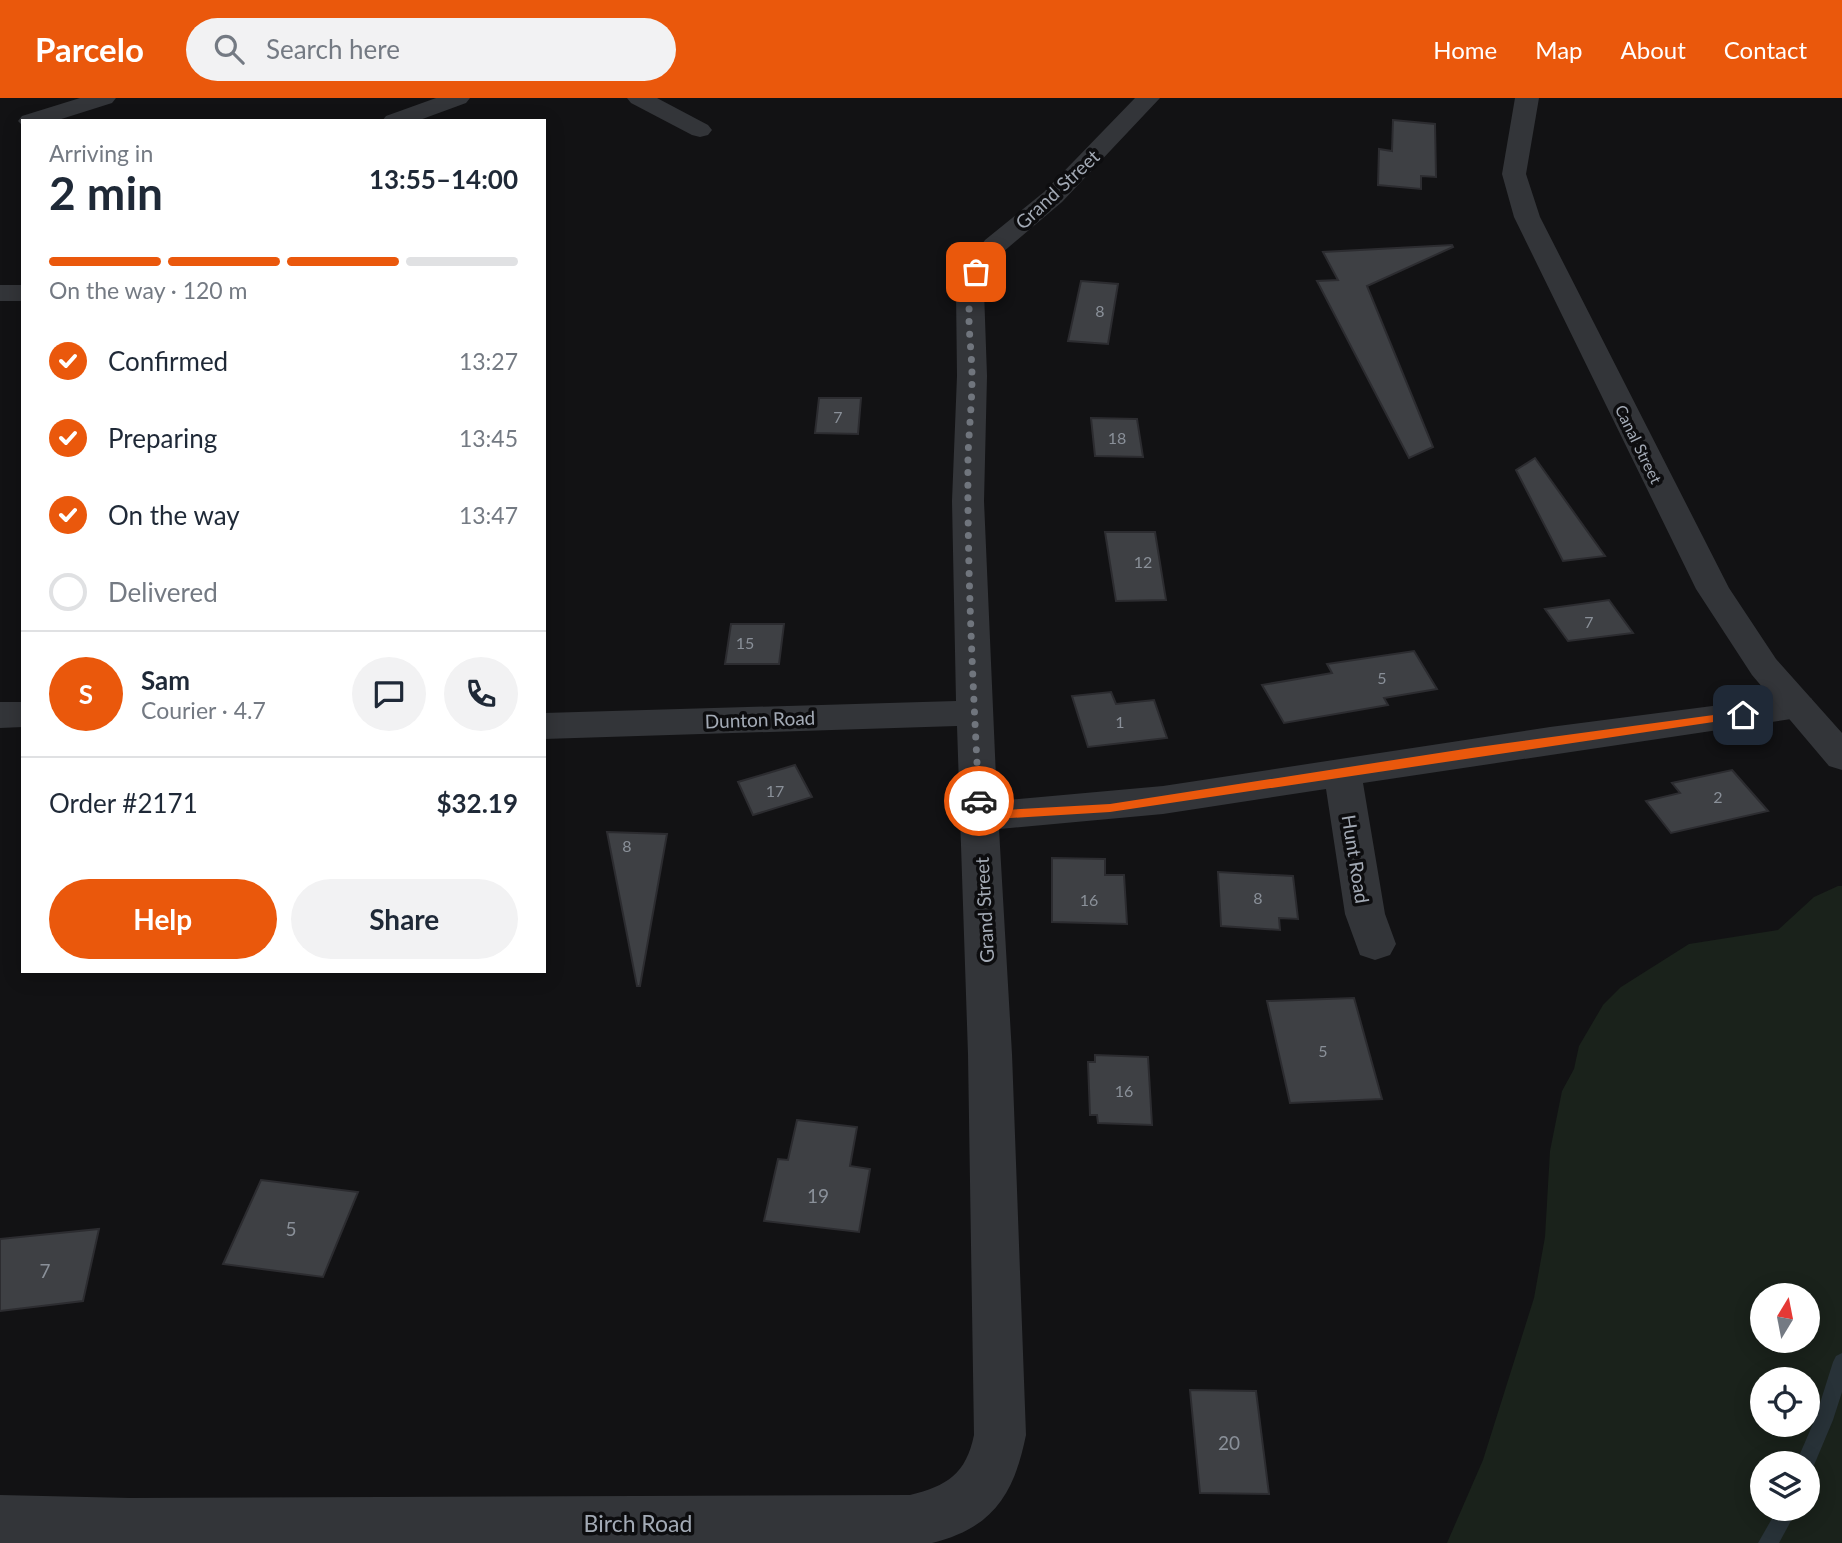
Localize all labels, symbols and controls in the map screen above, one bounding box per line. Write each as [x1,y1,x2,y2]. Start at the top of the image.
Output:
search box [186,18,676,81]
text: Parcelo [35,29,144,69]
icon: search [210,30,248,68]
text: Search here [266,33,400,65]
text: Home [1433,35,1497,64]
text: Map [1535,35,1583,64]
text: About [1621,35,1686,64]
text: Contact [1724,35,1807,64]
text: Arriving in [49,139,153,167]
street label: Grand Street [1010,144,1104,234]
text: 13:55–14:00 [369,163,518,195]
text: 2 min [49,165,163,220]
pin [946,242,1006,302]
icon: bag [957,253,995,291]
text: On the way · 120 m [49,276,248,304]
house number: 8 [1095,301,1105,320]
icon: check [49,342,87,380]
text: Confirmed [108,345,228,377]
text: 13:27 [459,347,518,375]
street label: Canal Street [1612,401,1666,487]
house number: 7 [833,407,843,426]
icon: check [49,419,87,457]
text: Preparing [108,422,217,454]
text: 13:45 [459,424,518,452]
house number: 18 [1108,428,1126,447]
icon: check [49,496,87,534]
text: On the way [108,499,240,531]
text: 13:47 [459,501,518,529]
house number: 12 [1134,552,1152,571]
text: Delivered [108,576,218,608]
house number: 7 [1584,612,1594,631]
house number: 15 [736,633,754,652]
button: chat [352,657,426,731]
button: phone [444,657,518,731]
text: Sam [141,664,190,696]
house number: 5 [1377,668,1387,687]
text: S [79,678,93,710]
pin [1713,685,1773,745]
text: Courier · 4.7 [141,696,266,724]
icon: home [1724,696,1762,734]
street label: Dunton Road [704,706,816,732]
house number: 1 [1115,712,1125,731]
courier [944,766,1014,836]
house number: 17 [766,781,784,800]
icon: car [960,782,998,820]
text: Order #2171 [49,787,198,819]
text: $32.19 [436,787,518,819]
house number: 2 [1713,787,1723,806]
street label: Hunt Road [1338,813,1374,905]
house number: 8 [622,836,632,855]
street label: Grand Street [970,856,998,964]
button: Help [49,879,277,959]
button: Share [291,879,518,959]
house number: 8 [1253,888,1263,907]
house number: 16 [1080,890,1098,909]
house number: 5 [1318,1041,1328,1060]
house number: 16 [1115,1081,1133,1100]
house number: 19 [807,1184,829,1207]
house number: 5 [285,1217,297,1240]
house number: 7 [39,1259,51,1282]
north arrow [1750,1283,1820,1353]
map controls [1750,1283,1820,1521]
button: locate [1750,1367,1820,1437]
house number: 20 [1218,1431,1240,1454]
button: layers [1750,1451,1820,1521]
street label: Birch Road [584,1509,692,1537]

